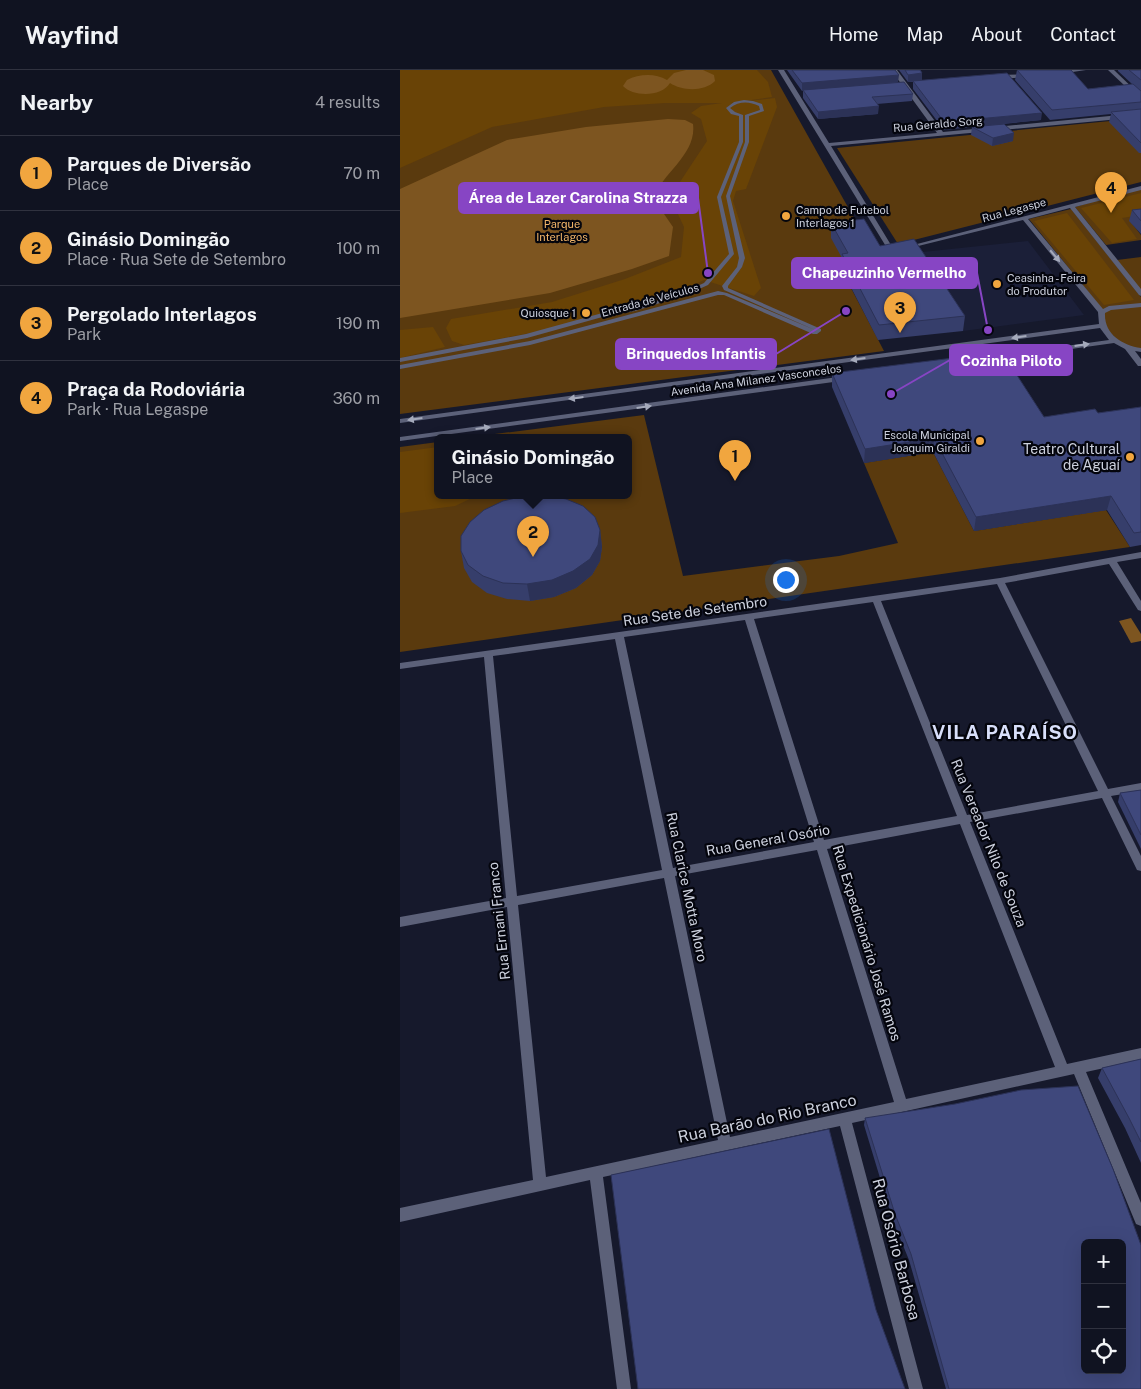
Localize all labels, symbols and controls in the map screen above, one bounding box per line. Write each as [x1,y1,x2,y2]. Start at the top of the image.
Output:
text: Wayfind [25,21,119,49]
text: Home [829,24,879,45]
text: Map [907,24,943,45]
text: About [971,24,1022,45]
text: Contact [1050,24,1116,45]
text: Nearby [20,90,93,115]
text: 4 results [315,93,380,112]
street label: Rua Geraldo Sorg [893,114,983,134]
text: Parques de Diversão [67,153,251,175]
text: 1 [33,164,39,183]
text: 70 m [343,164,380,183]
pin: 4 [1095,172,1127,213]
text: Place [67,175,109,194]
callout: Área de Lazer Carolina Strazza [459,183,698,213]
text: Área de Lazer Carolina Strazza [468,189,688,206]
street label: Rua Legaspe [981,196,1047,224]
place label: Campo de Futebol Interlagos 1 [796,204,889,229]
marker: Campo de Futebol Interlagos 1 [780,210,792,222]
park label: Parque Interlagos [536,218,588,243]
text: Ginásio Domingão [67,228,230,250]
text: 2 [31,239,41,258]
text: 100 m [336,239,380,258]
one-way arrow [1049,249,1060,262]
text: Place · Rua Sete de Setembro [67,250,286,269]
callout: Chapeuzinho Vermelho [792,258,977,288]
text: Chapeuzinho Vermelho [802,264,967,281]
place label: Ceasinha - Feira do Produtor [1007,272,1086,297]
marker: Ceasinha - Feira do Produtor [991,278,1003,290]
street label: Entrada de Veículos [600,281,701,319]
pin: 3 [884,292,916,333]
text: Pergolado Interlagos [67,303,257,325]
place label: Quiosque 1 [521,307,576,319]
marker: Quiosque 1 [580,307,592,319]
text: 3 [31,314,41,333]
text: 190 m [336,314,380,333]
text: Park [67,325,101,344]
one-way arrow [1011,333,1027,341]
callout: Brinquedos Infantis [616,339,776,369]
one-way arrow [1075,341,1091,349]
text: Brinquedos Infantis [626,345,766,362]
callout: Cozinha Piloto [950,345,1072,375]
text: Cozinha Piloto [960,352,1062,369]
one-way arrow [850,356,866,364]
street label: Avenida Ana Milanez Vasconcelos [670,362,843,398]
text: Praça da Rodoviária [67,378,245,400]
text: 4 [31,389,41,408]
text: 360 m [333,389,380,408]
one-way arrow [568,394,584,402]
text: Park · Rua Legaspe [67,400,208,419]
one-way arrow [636,403,652,411]
one-way arrow [406,415,422,423]
one-way arrow [475,424,491,432]
place label: Escola Municipal Joaquim Giraldi [884,429,970,454]
popup [434,434,632,499]
marker: Escola Municipal Joaquim Giraldi [974,435,986,447]
pin: 1 [719,440,751,481]
place label: Teatro Cultural de Aguaí [1023,441,1121,473]
text: Ginásio Domingão [451,446,615,468]
marker: Teatro Cultural de Aguaí [1124,451,1136,463]
text: Place [451,468,493,487]
pin: 2 [517,516,549,557]
your location [773,567,799,593]
street label: Rua Sete de Setembro [622,593,768,629]
district label: VILA PARAÍSO [932,721,1078,743]
street label: Rua Vereador Nilo de Souza [948,757,1030,929]
street label: Rua Clarice Motta Moro [663,811,711,963]
street label: Rua General Osório [705,821,831,859]
street label: Rua Expedicionário José Ramos [830,843,904,1043]
street label: Rua Ernani Franco [485,861,513,981]
street label: Rua Barão do Rio Branco [676,1090,858,1147]
street label: Rua Osório Barbosa [868,1176,925,1322]
map controls [1081,1239,1126,1374]
button: + [1081,1239,1126,1284]
button: − [1081,1284,1126,1329]
button: locate [1081,1329,1126,1374]

